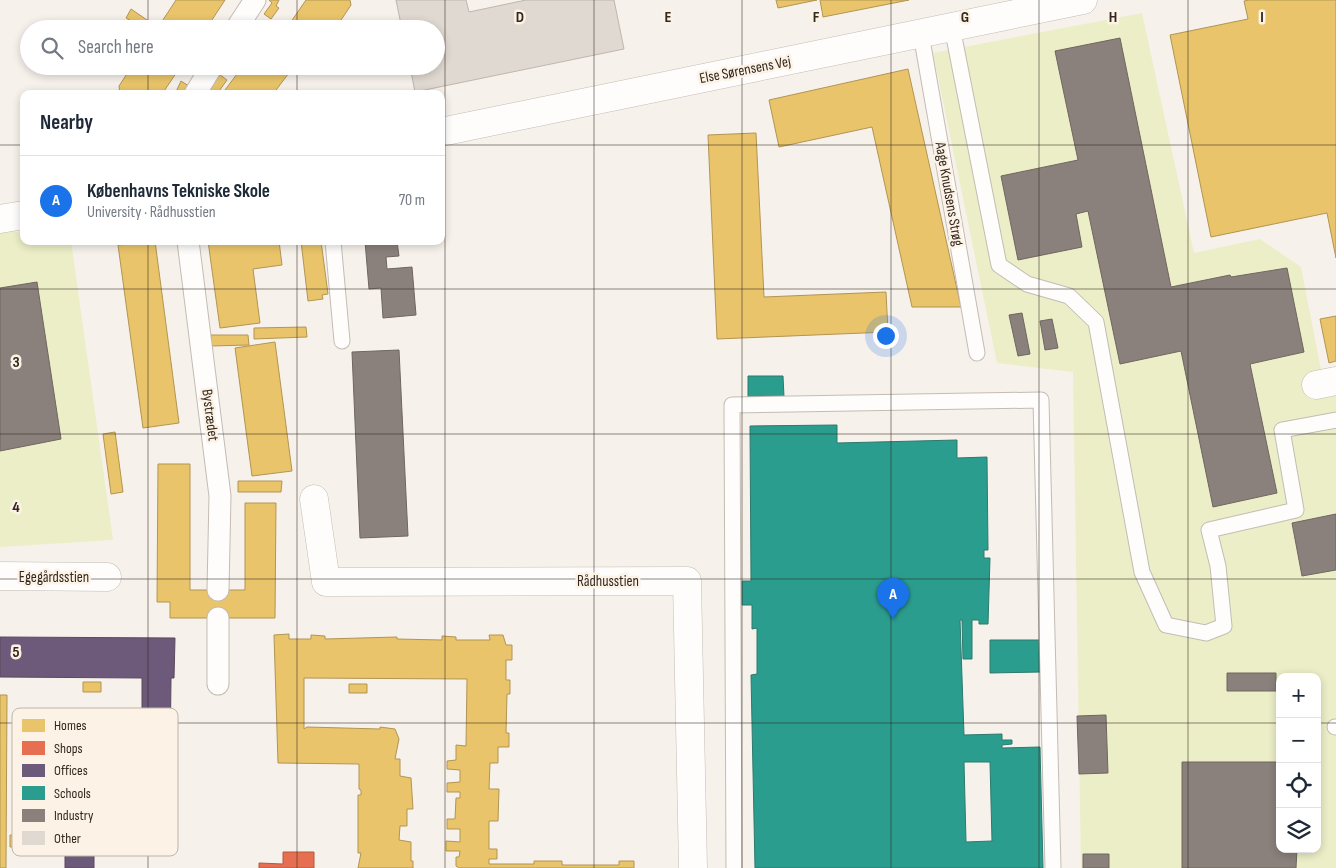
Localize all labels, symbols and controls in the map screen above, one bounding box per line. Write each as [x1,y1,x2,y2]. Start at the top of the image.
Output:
text: D [516,8,524,27]
text: E [665,8,672,27]
text: F [813,8,820,27]
text: G [961,8,969,27]
text: H [1109,8,1117,27]
text: I [1260,8,1264,27]
search box [20,20,445,75]
icon: search [38,34,66,62]
text: Search here [78,36,154,59]
street label: Else Sørensens Vej [698,52,793,88]
text: Nearby [40,110,93,135]
street label: Aage Knudsens Strøg [930,140,967,247]
text: Københavns Tekniske Skole [87,180,270,203]
text: A [52,191,60,210]
text: 70 m [399,191,425,210]
text: University · Rådhusstien [87,203,216,222]
your location [873,323,899,349]
text: 3 [12,353,20,372]
street label: Bystrædet [197,388,223,442]
text: 4 [12,498,20,517]
street label: Egegårdsstien [19,568,89,587]
street label: Rådhusstien [577,572,639,591]
pin: A [877,578,909,619]
text: 5 [12,643,20,662]
map controls [1276,673,1321,853]
button: + [1276,673,1321,718]
legend [12,708,178,856]
text: Homes [54,717,87,734]
button: − [1276,718,1321,763]
text: Shops [54,740,83,757]
text: Offices [54,762,88,779]
button: locate [1276,763,1321,808]
text: Schools [54,785,91,802]
text: Industry [54,807,94,824]
button: layers [1276,808,1321,853]
text: Other [54,830,81,847]

